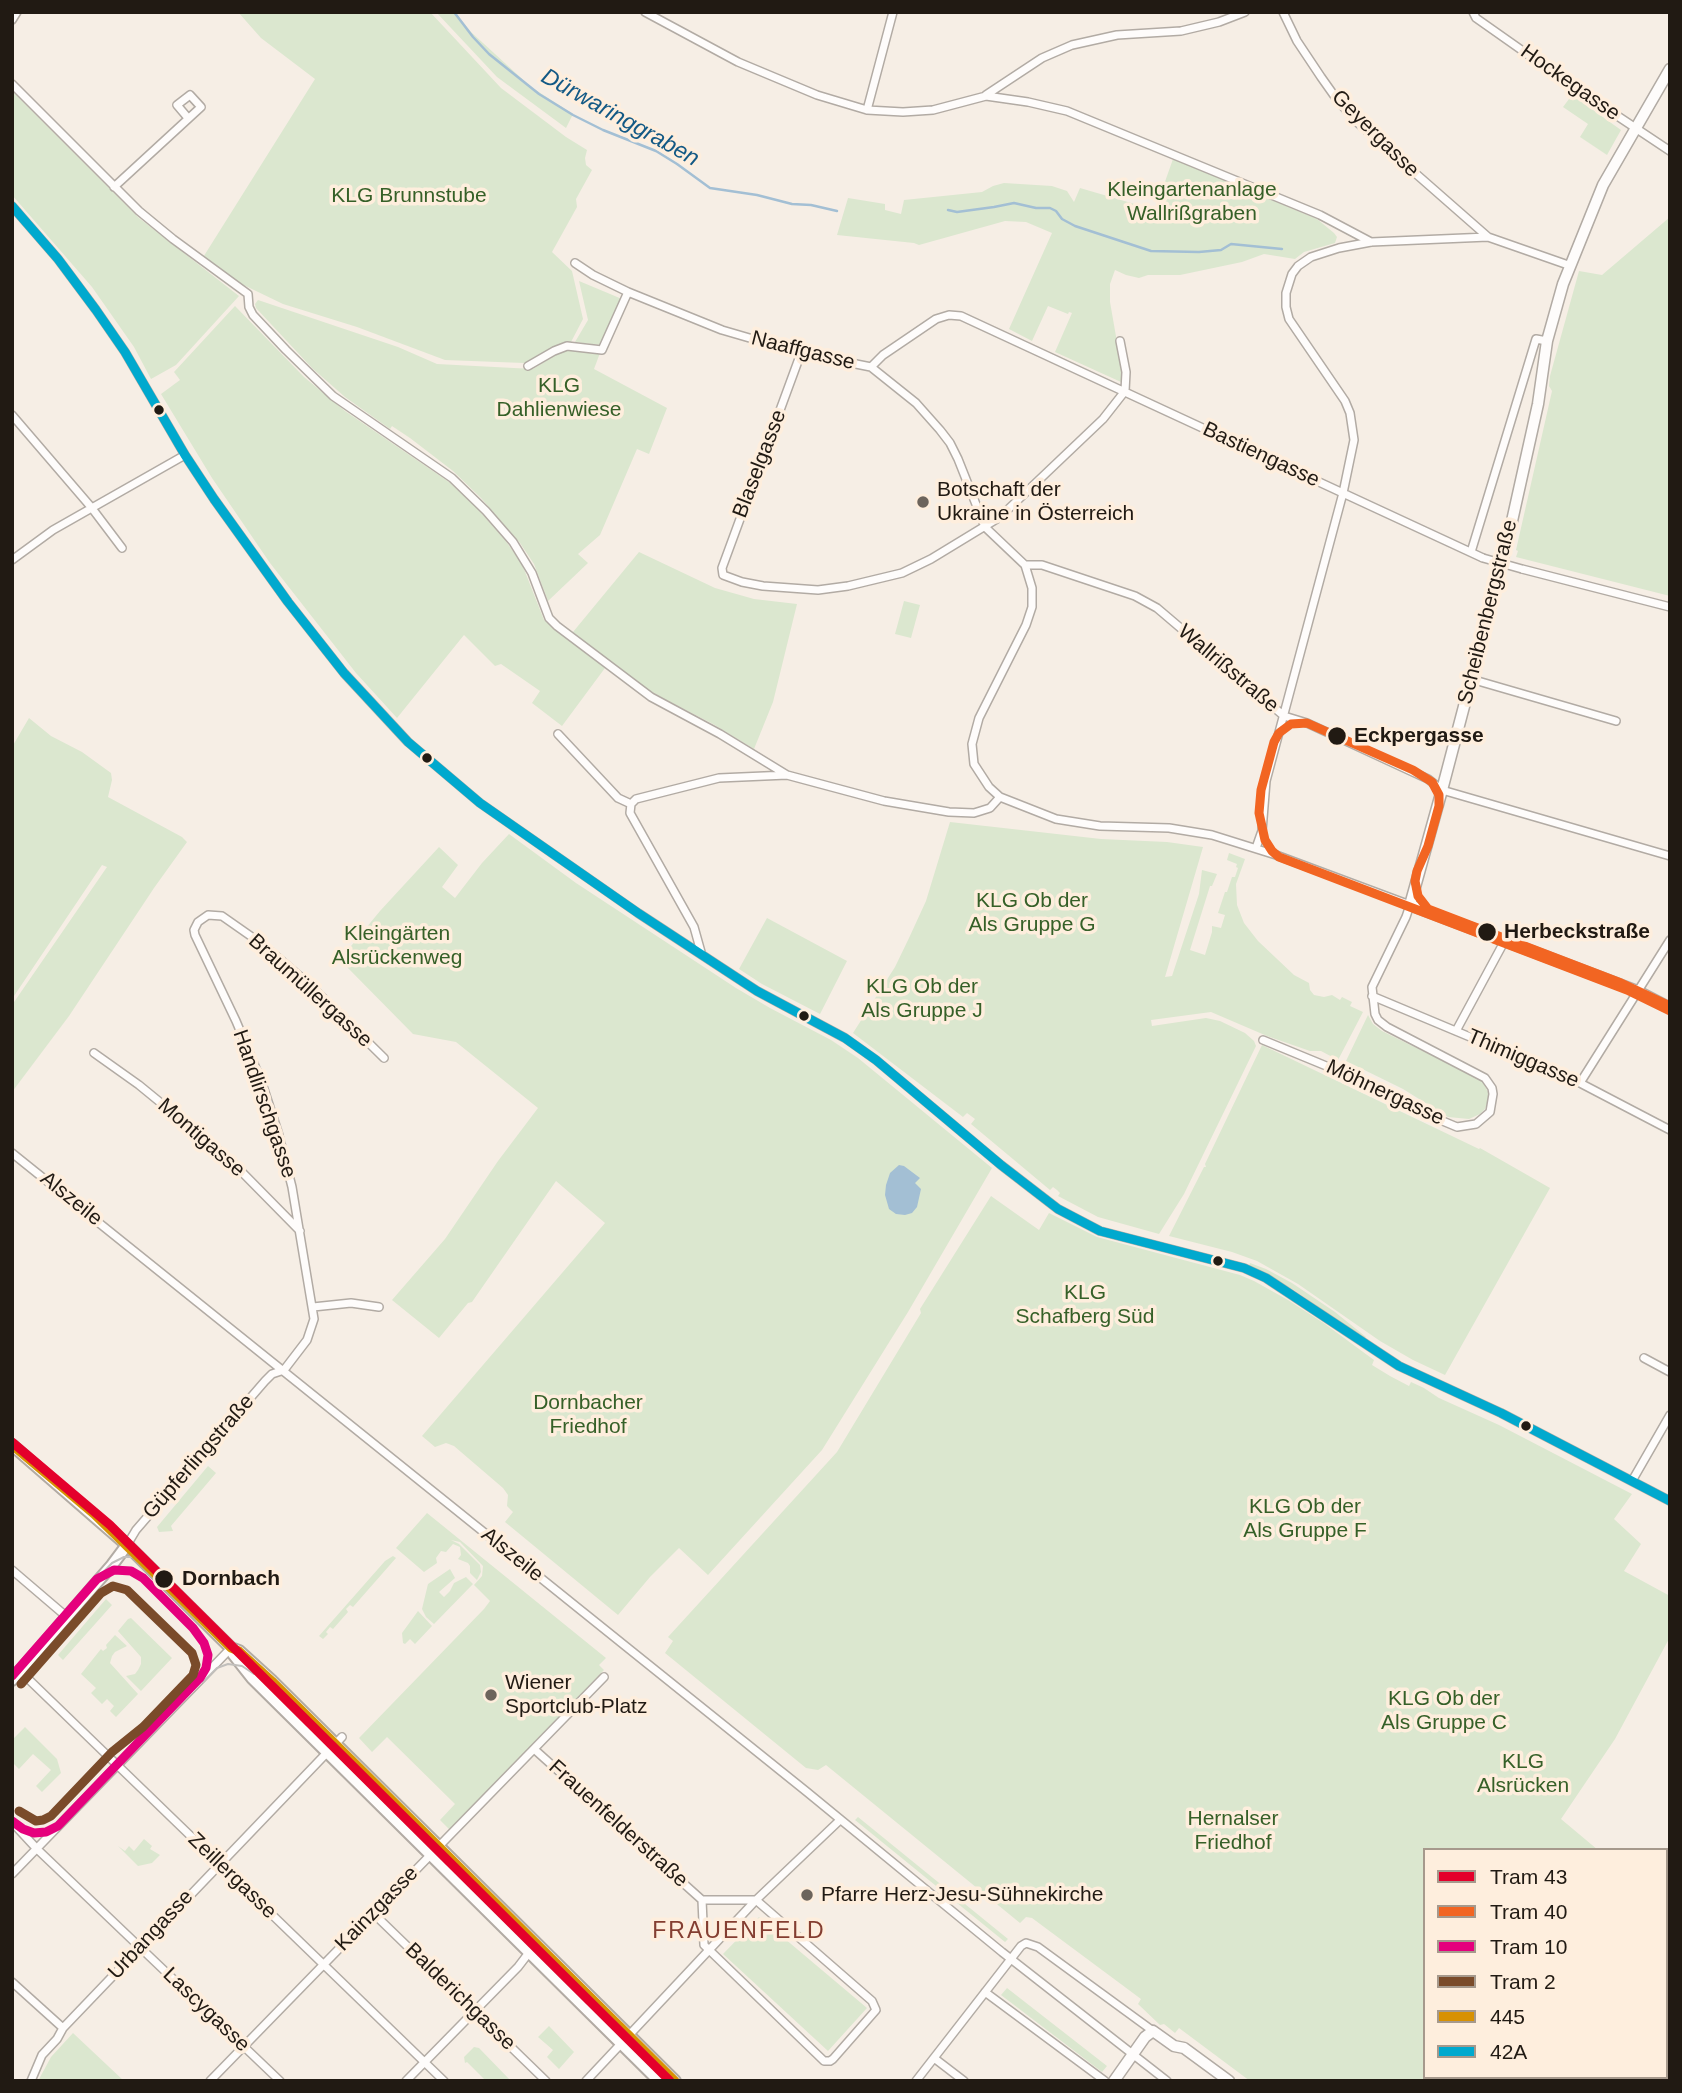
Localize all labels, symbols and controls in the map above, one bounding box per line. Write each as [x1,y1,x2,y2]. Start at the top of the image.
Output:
street label: Hockegasse [1515,40,1625,126]
water label: Dürwaringgraben [536,63,704,173]
street label: Geyergasse [1326,85,1424,183]
park label: Kleingartenanlage Wallrißgraben [1107,177,1277,227]
park label: KLG Brunnstube [331,183,487,209]
street label: Naaffgasse [749,326,857,376]
park label: KLG Dahlienwiese [497,373,621,423]
unlabelled marker [152,403,166,417]
street label: Blaselgasse [728,407,792,521]
street label: Bastiengasse [1199,417,1323,493]
place label: Botschaft der Ukraine in Österreich [937,477,1134,527]
marker: Botschaft der Ukraine in Österreich [915,494,931,510]
street label: Scheibenbergstraße [1453,517,1523,707]
street label: Wallrißstraße [1172,619,1284,719]
place label: Eckpergasse [1354,723,1484,749]
marker: Eckpergasse [1326,725,1348,747]
unlabelled marker [420,751,434,765]
park label: KLG Ob der Als Gruppe G [968,888,1096,938]
place label: Herbeckstraße [1504,919,1650,945]
park label: Kleingärten Alsrückenweg [332,921,462,971]
marker: Herbeckstraße [1476,921,1498,943]
street label: Braumüllergasse [243,929,377,1053]
park label: KLG Ob der Als Gruppe J [861,974,983,1024]
unlabelled marker [797,1009,811,1023]
street label: Thimiggasse [1463,1024,1583,1094]
street label: Handlirschgasse [227,1027,301,1181]
street label: Möhnergasse [1322,1055,1448,1131]
street label: Montigasse [152,1093,250,1183]
street label: Alszeile [35,1166,107,1232]
unlabelled marker [1211,1254,1225,1268]
park label: KLG Schafberg Süd [1016,1280,1154,1330]
street label: Güpferlingstraße [138,1390,260,1524]
park label: Dornbacher Friedhof [533,1390,643,1440]
unlabelled marker [1519,1419,1533,1433]
park label: KLG Ob der Als Gruppe F [1243,1494,1367,1544]
street label: Alszeile [476,1522,548,1588]
place label: Dornbach [182,1566,280,1592]
marker: Dornbach [153,1568,175,1590]
place label: Wiener Sportclub-Platz [505,1670,647,1720]
park label: KLG Ob der Als Gruppe C [1381,1686,1507,1736]
marker: Wiener Sportclub-Platz [483,1687,499,1703]
park label: KLG Alsrücken [1477,1749,1569,1799]
street label: Frauenfelderstraße [543,1755,693,1893]
park label: Hernalser Friedhof [1187,1806,1279,1856]
street label: Zeillergasse [183,1828,281,1924]
legend [1423,1848,1668,2079]
street label: Kainzgasse [330,1861,424,1957]
text: Tram 43 [1490,1865,1567,1888]
place label: Pfarre Herz-Jesu-Sühnekirche [821,1882,1103,1908]
street label: Urbangasse [103,1885,199,1985]
marker: Pfarre Herz-Jesu-Sühnekirche [799,1887,815,1903]
text: Tram 40 [1490,1900,1567,1923]
district label: FRAUENFELD [654,1918,824,1946]
text: Tram 10 [1490,1935,1567,1958]
street label: Balderichgasse [400,1938,520,2056]
street label: Lascygasse [157,1962,255,2058]
text: Tram 2 [1490,1970,1556,1993]
text: 445 [1490,2005,1525,2028]
text: 42A [1490,2040,1527,2063]

